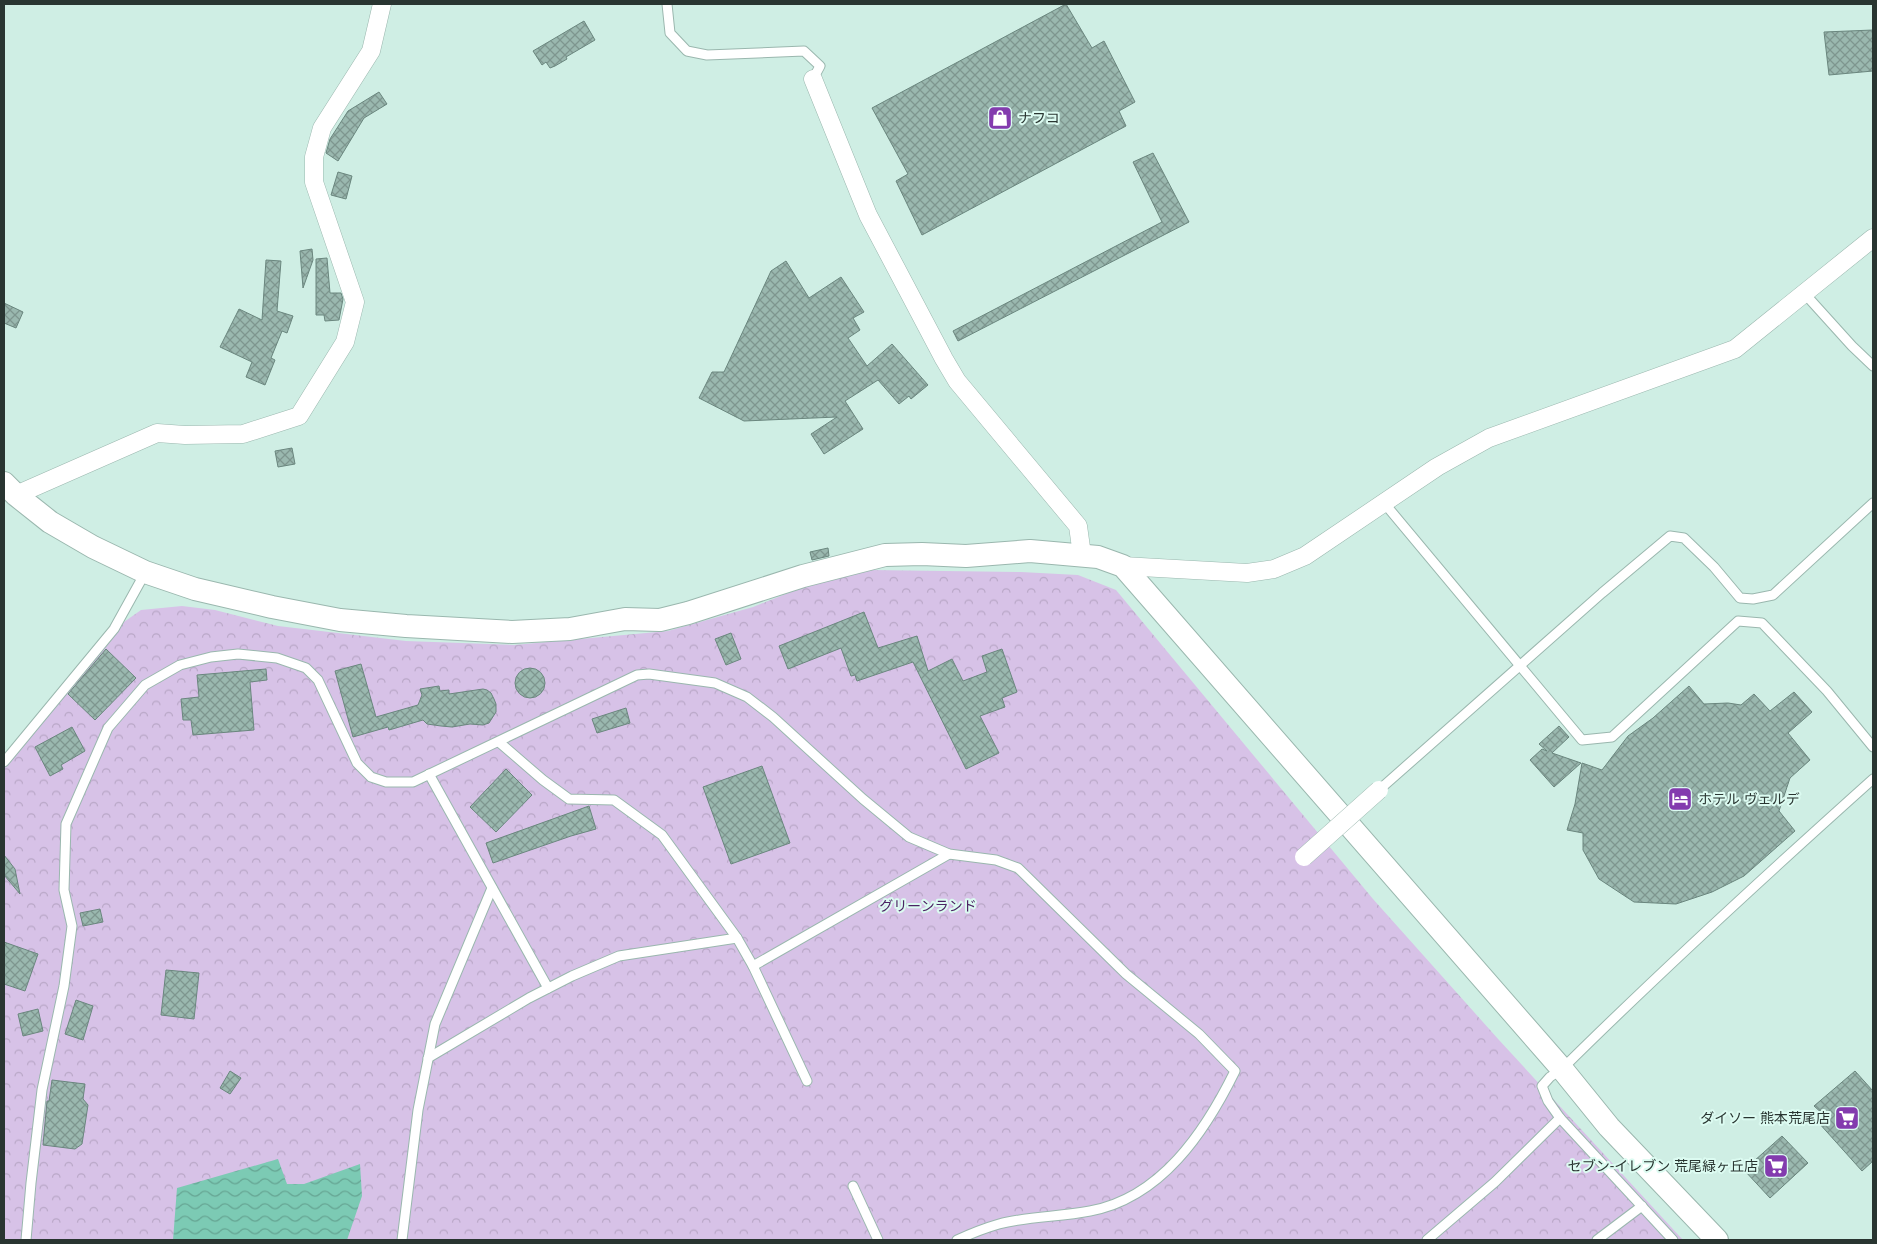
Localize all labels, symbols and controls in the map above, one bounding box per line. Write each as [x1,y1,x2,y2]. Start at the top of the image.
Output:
shop icon: ナフコ [987,105,1013,131]
place label: ナフコ [1018,108,1060,127]
hotel icon: ホテル ヴェルデ [1667,786,1693,812]
place label: ホテル ヴェルデ [1698,789,1800,808]
park label: グリーンランド [879,896,977,915]
supermarket icon: ダイソー 熊本荒尾店 [1834,1105,1860,1131]
place label: ダイソー 熊本荒尾店 [1700,1108,1830,1127]
supermarket icon: セブン-イレブン 荒尾緑ヶ丘店 [1763,1153,1789,1179]
place label: セブン-イレブン 荒尾緑ヶ丘店 [1568,1156,1758,1175]

